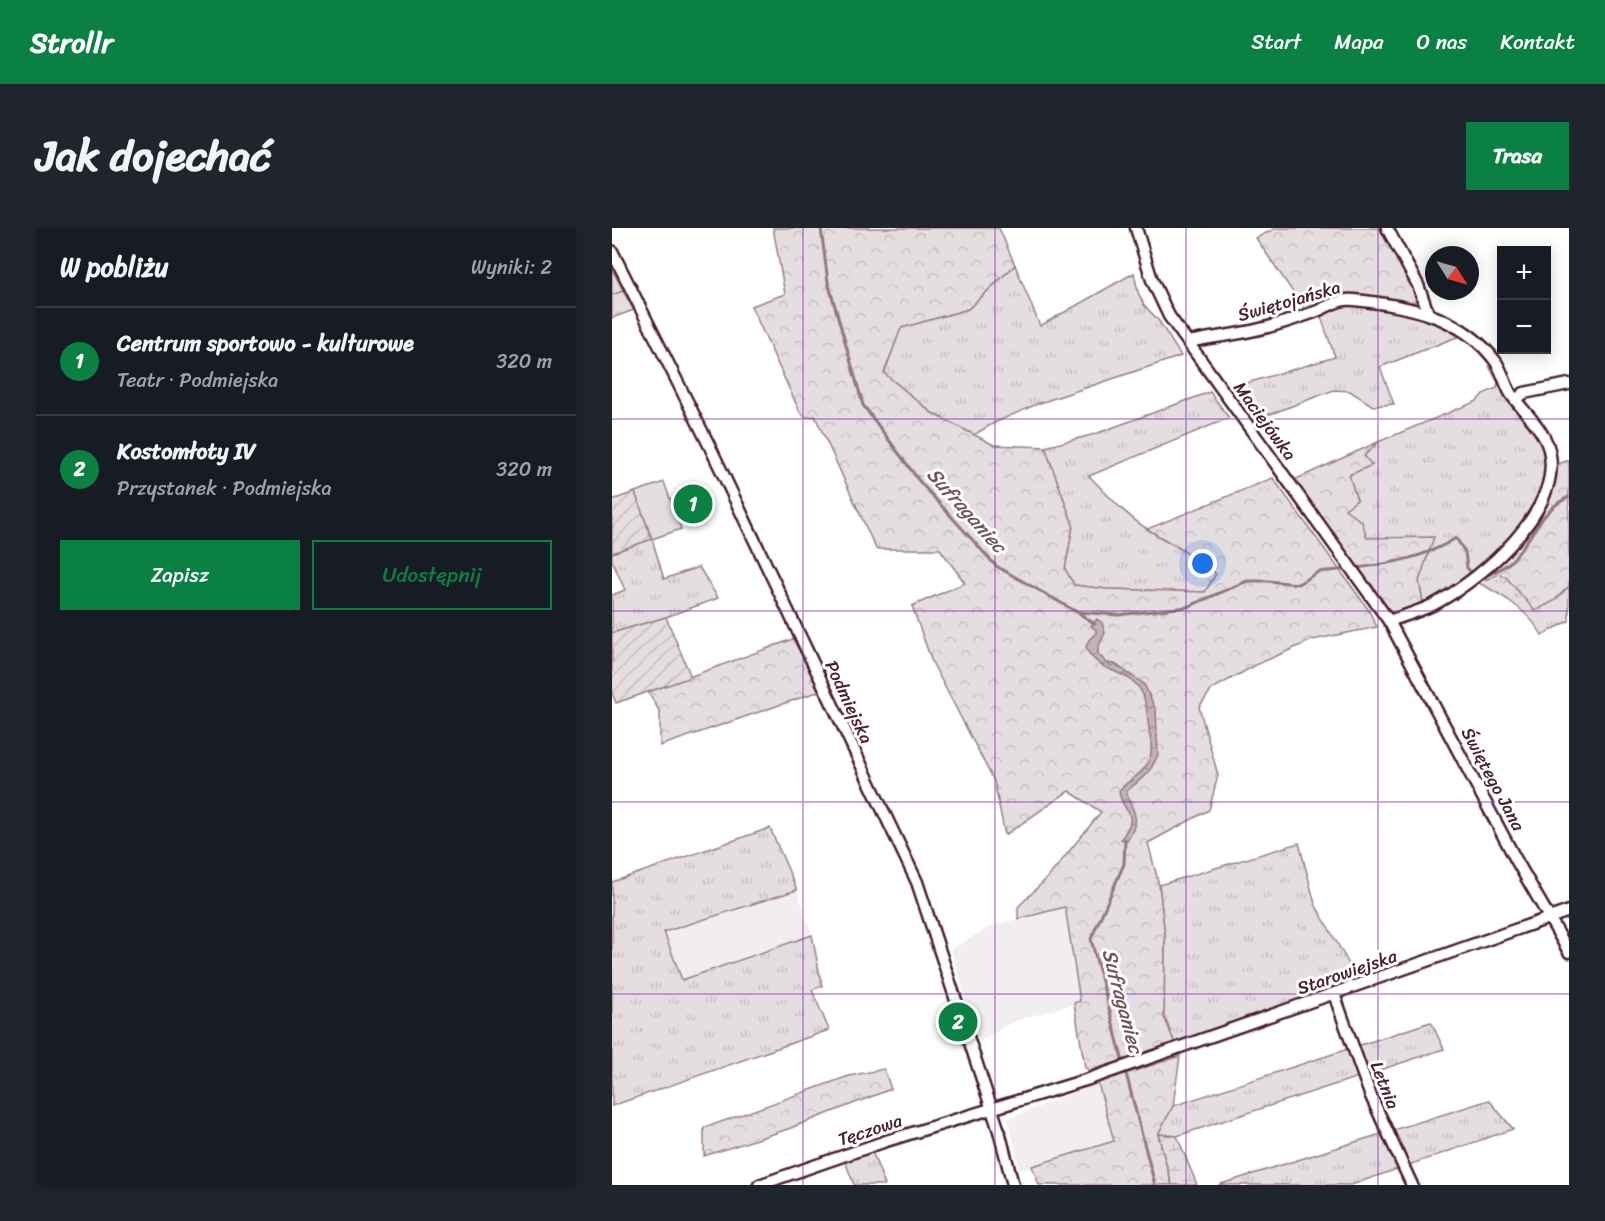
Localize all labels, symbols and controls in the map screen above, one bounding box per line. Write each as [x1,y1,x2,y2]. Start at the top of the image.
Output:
text: Strollr [30,18,113,67]
text: Start [1251,23,1301,61]
text: Mapa [1334,23,1384,61]
text: O nas [1417,23,1467,61]
text: Kontakt [1500,23,1575,61]
text: Jak dojechać [36,119,271,193]
button: Trasa [1466,122,1569,190]
text: W pobliżu [60,244,169,290]
north arrow [1425,246,1479,300]
map controls [1497,246,1551,354]
button: + [1497,246,1551,300]
text: Wyniki: 2 [471,250,552,285]
street label: Świętojańska [1234,271,1344,331]
button: − [1497,300,1551,354]
text: Centrum sportowo - kulturowe [117,324,414,363]
text: 1 [75,344,84,379]
text: 320 m [496,344,552,379]
text: Teatr · Podmiejska [117,363,278,398]
street label: Maciejówka [1225,374,1305,468]
text: Kostomłoty IV [117,432,256,471]
text: 2 [74,452,85,487]
text: 320 m [496,452,552,487]
water label: Sufraganiec [918,459,1017,563]
text: Przystanek · Podmiejska [117,471,332,506]
pin: 1 [674,482,712,526]
button: Zapisz [60,540,300,610]
button: Udostępnij [312,540,552,610]
your location [1188,549,1217,578]
street label: Podmiejska [816,655,882,749]
street label: Świętego Jana [1452,721,1534,838]
street label: Starowiejska [1293,940,1402,1004]
water label: Sufraganiec [1092,945,1154,1059]
pin: 2 [938,1000,978,1044]
street label: Letnia [1361,1056,1409,1114]
street label: Tęczowa [834,1104,907,1155]

